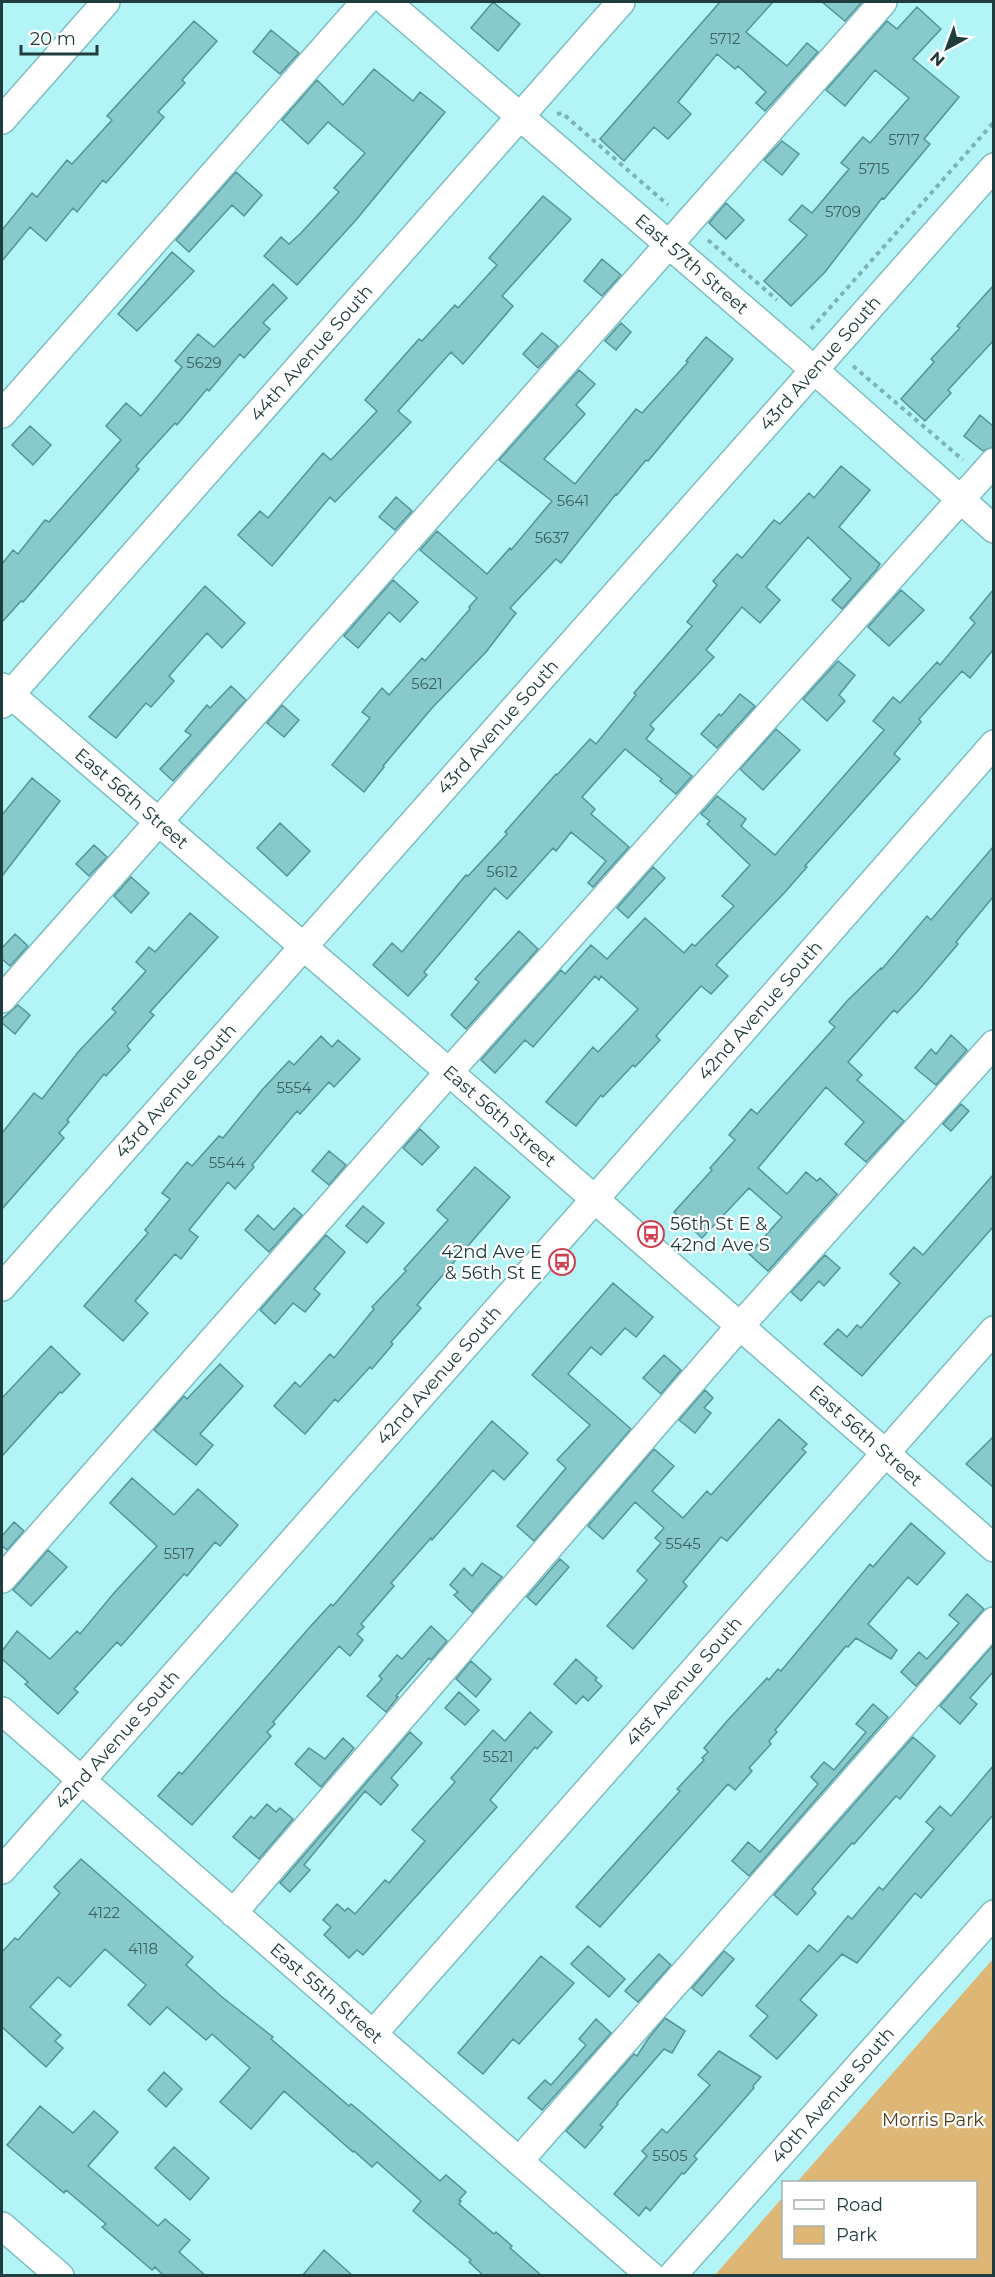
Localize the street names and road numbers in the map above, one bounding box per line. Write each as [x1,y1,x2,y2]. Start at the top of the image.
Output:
street label: East 57th Street [631,209,753,319]
street label: 44th Avenue South [246,280,378,426]
street label: 43rd Avenue South [755,291,886,435]
street label: 43rd Avenue South [433,655,563,799]
street label: East 56th Street [70,744,193,854]
street label: 42nd Avenue South [693,937,827,1085]
street label: 43rd Avenue South [110,1019,241,1163]
street label: East 56th Street [438,1061,561,1171]
street label: 42nd Avenue South [372,1301,506,1449]
street label: East 56th Street [804,1380,927,1491]
street label: 41st Avenue South [621,1612,747,1751]
street label: 42nd Avenue South [50,1666,184,1814]
street label: East 55th Street [265,1938,387,2048]
street label: 40th Avenue South [767,2023,899,2168]

